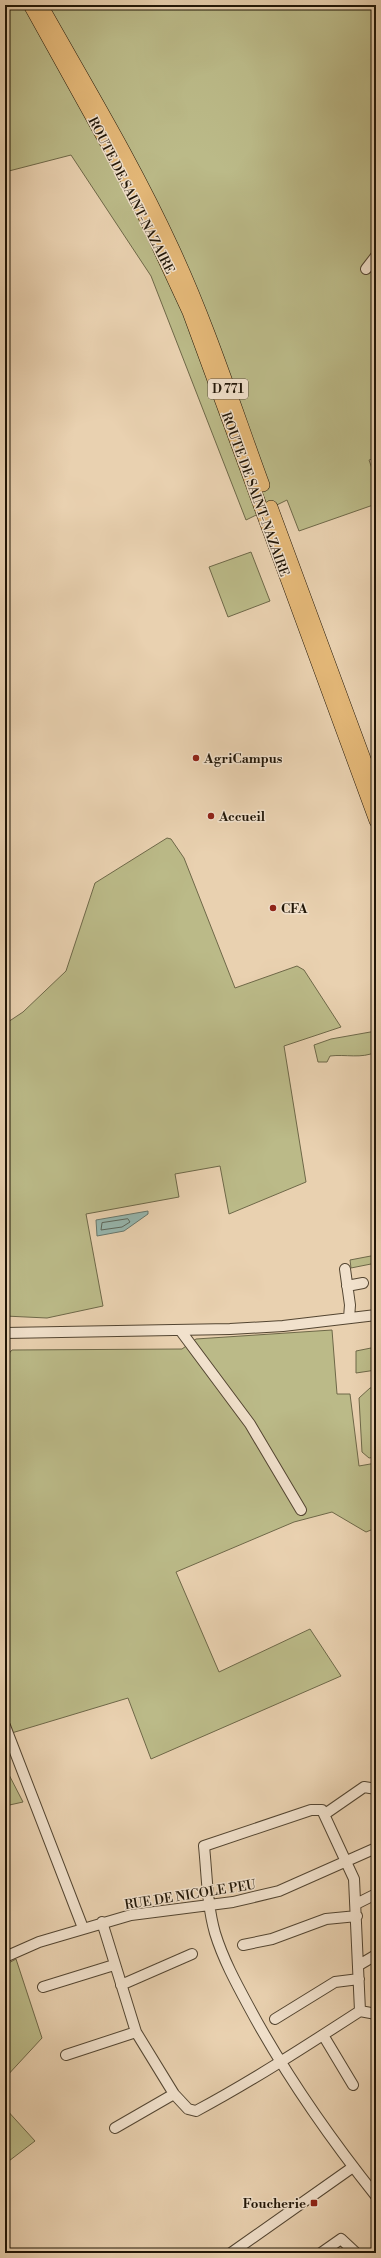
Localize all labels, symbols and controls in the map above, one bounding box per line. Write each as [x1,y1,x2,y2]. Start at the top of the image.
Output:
street label: ROUTE DE SAINT-NAZAIRE [84,114,178,277]
road number: D 771 [208,379,248,399]
street label: ROUTE DE SAINT-NAZAIRE [218,410,292,579]
place label: AgriCampus [203,751,283,767]
marker: AgriCampus [191,753,201,763]
place label: Accueil [218,809,266,825]
marker: Accueil [206,811,216,821]
place label: CFA [281,901,308,917]
marker: CFA [268,903,278,913]
street label: RUE DE NICOLE PEU [123,1877,257,1913]
place label: Foucherie [243,2196,306,2212]
marker: Foucherie [309,2198,319,2208]

